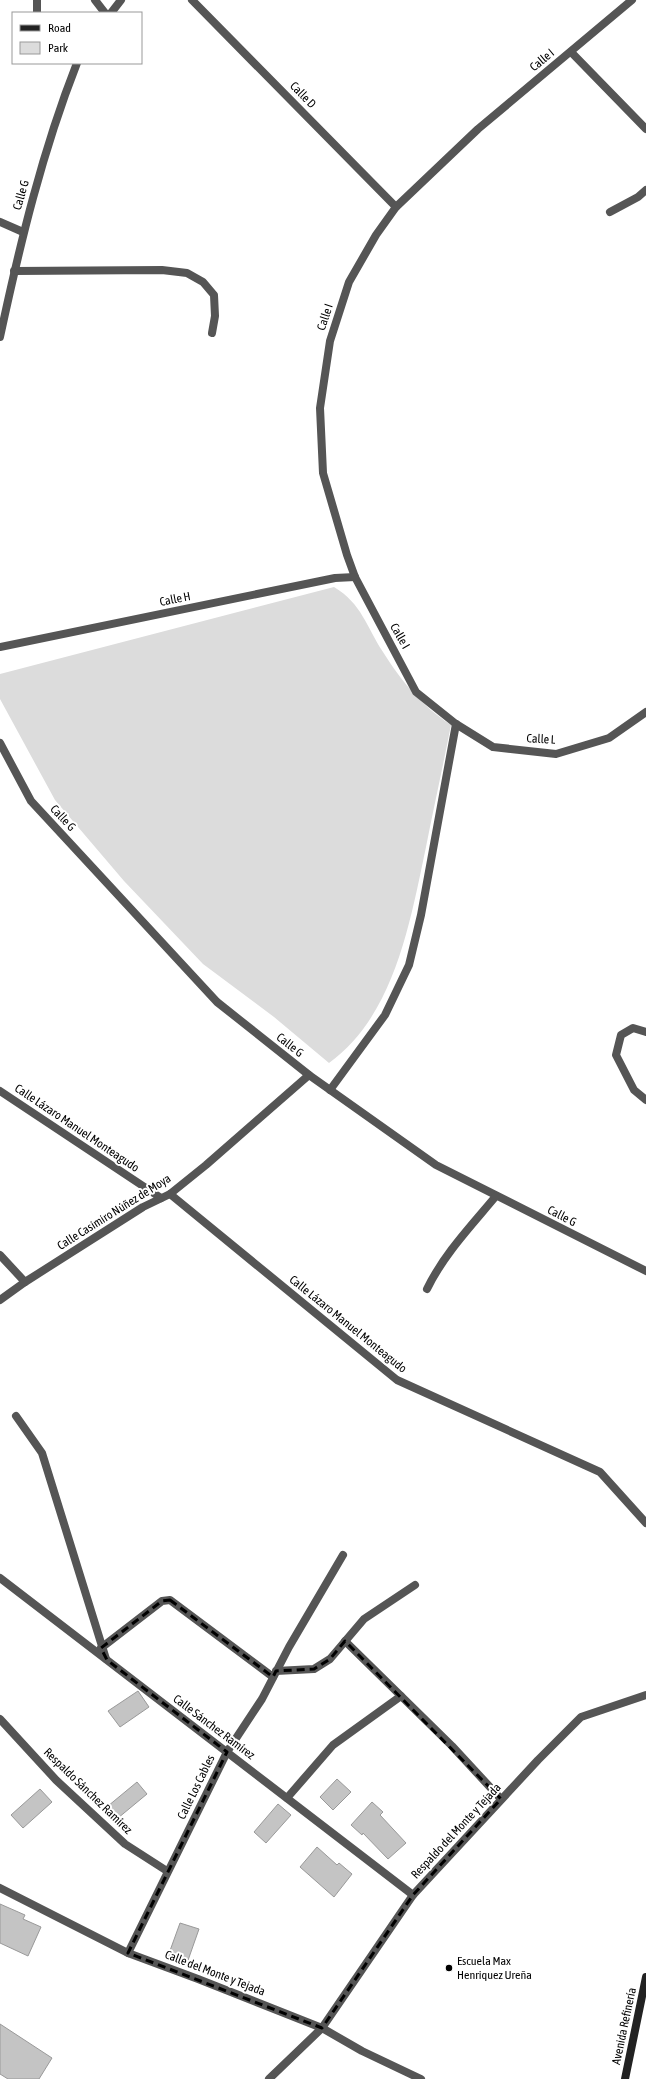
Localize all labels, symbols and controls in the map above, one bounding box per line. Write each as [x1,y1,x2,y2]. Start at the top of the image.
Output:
legend [12,12,142,64]
text: Road [48,21,71,35]
text: Park [48,41,69,55]
street label: Calle I [527,46,557,74]
street label: Calle D [287,79,319,111]
street label: Calle G [10,178,32,212]
street label: Calle I [314,302,336,332]
street label: Calle H [158,589,192,609]
street label: Calle I [387,621,413,651]
street label: Calle L [526,731,556,747]
street label: Calle G [47,802,79,834]
street label: Calle G [274,1030,306,1060]
street label: Calle Lázaro Manuel Monteagudo [12,1081,142,1175]
street label: Calle Casimiro Núñez de Moya [55,1171,173,1253]
street label: Calle G [545,1203,579,1229]
street label: Calle Lázaro Manuel Monteagudo [287,1272,410,1376]
street label: Calle Sánchez Ramírez [170,1692,258,1763]
street label: Respaldo Sánchez Ramírez [41,1745,136,1837]
street label: Calle Los Cables [174,1753,218,1821]
street label: Respaldo del Monte y Tejada [408,1780,504,1882]
street label: Calle del Monte y Tejada [163,1947,267,1999]
place label: Escuela Max Henriquez Ureña [457,1954,532,1982]
marker: Escuela Max Henriquez Ureña [444,1963,454,1973]
street label: Avenida Refinería [609,1986,639,2066]

